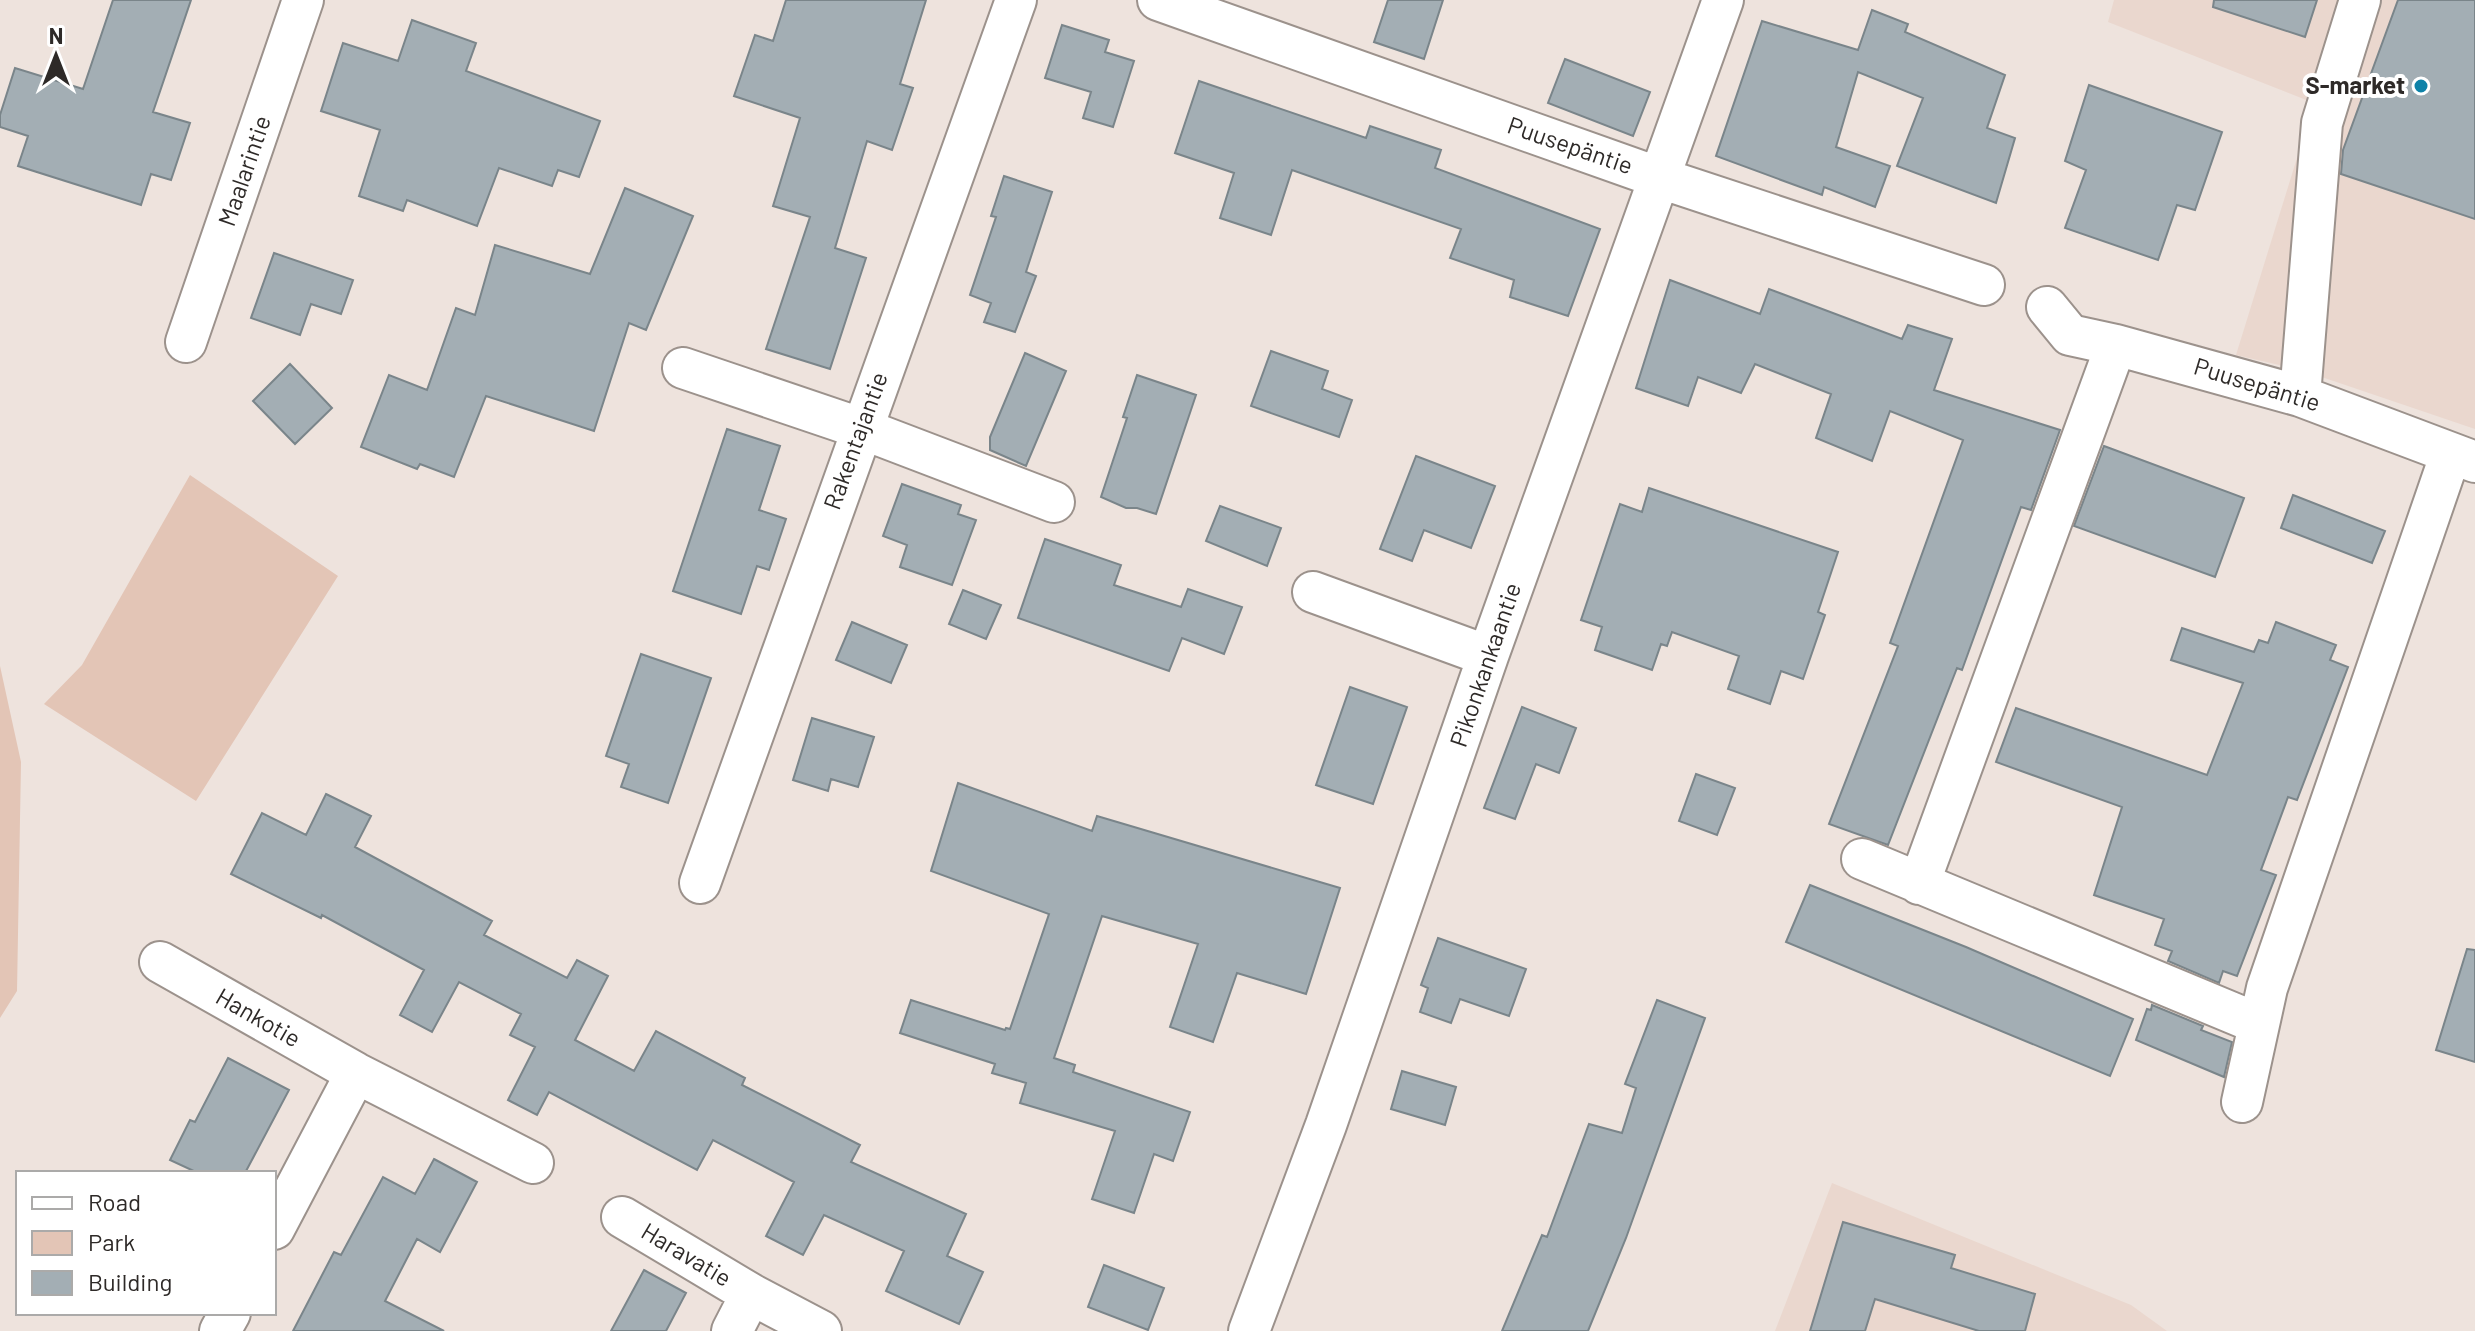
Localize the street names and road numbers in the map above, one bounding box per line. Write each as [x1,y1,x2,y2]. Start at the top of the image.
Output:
street label: Puusepäntie [1504,110,1637,180]
street label: Maalarintie [211,111,276,230]
street label: Puusepäntie [2191,351,2324,416]
street label: Rakentajantie [816,368,893,513]
street label: Pikonkankaantie [1443,579,1526,750]
street label: Hankotie [211,981,306,1053]
street label: Haravatie [637,1216,737,1292]

